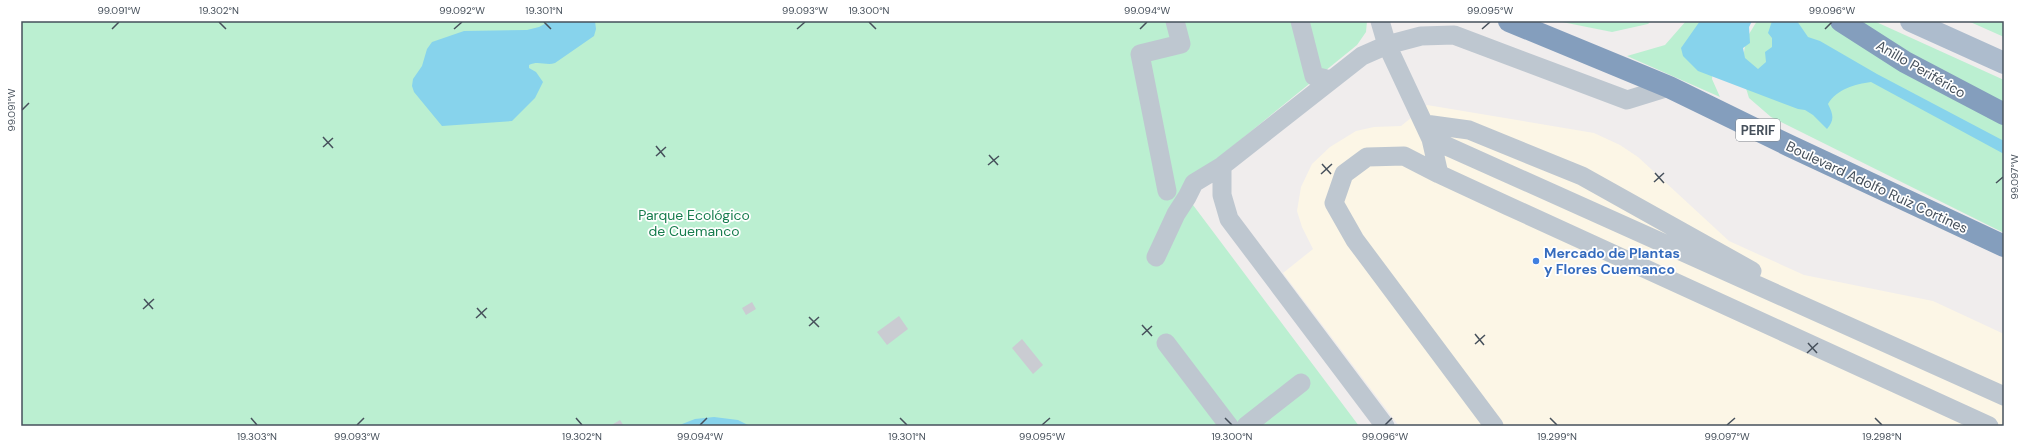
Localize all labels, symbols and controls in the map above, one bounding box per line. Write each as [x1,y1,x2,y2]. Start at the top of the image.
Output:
text: 99.091°W [97,4,141,17]
text: 19.302°N [199,4,239,17]
text: 99.092°W [439,4,485,17]
text: 19.301°N [525,4,563,17]
text: 99.093°W [782,4,828,17]
text: 19.300°N [848,4,890,17]
text: 99.094°W [1124,4,1170,17]
text: 99.095°W [1467,4,1513,17]
text: 99.096°W [1809,4,1855,17]
street label: Anillo Periférico [1873,36,1969,102]
text: 99.091°W [5,88,18,132]
road number: PERIF [1736,119,1780,141]
street label: Boulevard Adolfo Ruiz Cortines [1783,137,1971,237]
text: 99.097°W [2008,154,2021,200]
park label: Parque Ecológico de Cuemanco [638,206,750,240]
place label: Mercado de Plantas y Flores Cuemanco [1544,244,1680,278]
marker: Mercado de Plantas y Flores Cuemanco [1531,256,1541,266]
text: 19.303°N [237,430,277,443]
text: 99.093°W [334,430,380,443]
text: 19.302°N [562,430,602,443]
text: 99.094°W [677,430,723,443]
text: 19.301°N [888,430,926,443]
text: 99.095°W [1019,430,1065,443]
text: 19.300°N [1211,430,1253,443]
text: 99.096°W [1362,430,1408,443]
text: 19.299°N [1537,430,1577,443]
text: 99.097°W [1704,430,1750,443]
text: 19.298°N [1862,430,1902,443]

